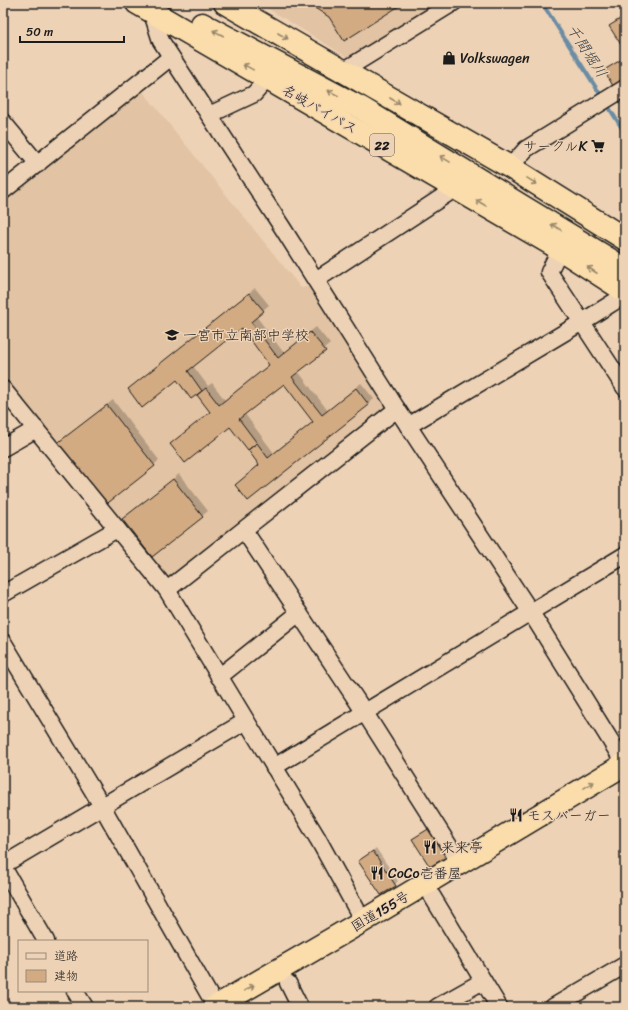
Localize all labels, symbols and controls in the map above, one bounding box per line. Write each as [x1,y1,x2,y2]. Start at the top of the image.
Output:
scale bar [20,18,124,44]
water label: 千間堀川 [560,19,614,83]
text: 50 m [26,21,53,43]
one-way arrow [212,28,224,36]
one-way arrow [277,33,289,41]
place label: Volkswagen [460,46,530,71]
shop icon: Volkswagen [441,50,457,66]
one-way arrow [242,62,254,70]
street label: 名岐バイパス [277,78,362,141]
one-way arrow [327,89,339,97]
one-way arrow [389,98,401,106]
road number: 22 [370,134,394,156]
place label: サークルK [523,134,588,159]
supermarket icon: サークルK [590,138,606,154]
one-way arrow [439,155,451,163]
one-way arrow [526,177,537,185]
one-way arrow [475,198,487,206]
one-way arrow [550,222,562,230]
one-way arrow [587,266,598,274]
place label: 一宮市立南部中学校 [183,323,309,348]
school or university icon: 一宮市立南部中学校 [164,327,180,343]
one-way arrow [583,781,595,789]
place label: モスバーガー [527,803,611,828]
restaurant icon: モスバーガー [508,807,524,823]
place label: 来来亭 [441,835,483,860]
restaurant icon: 来来亭 [422,839,438,855]
place label: CoCo壱番屋 [388,861,462,886]
restaurant icon: CoCo壱番屋 [369,865,385,881]
street label: 国道155号 [346,884,415,939]
legend [18,940,148,992]
text: 道路 [54,945,78,967]
text: 建物 [54,965,78,987]
one-way arrow [243,983,255,991]

